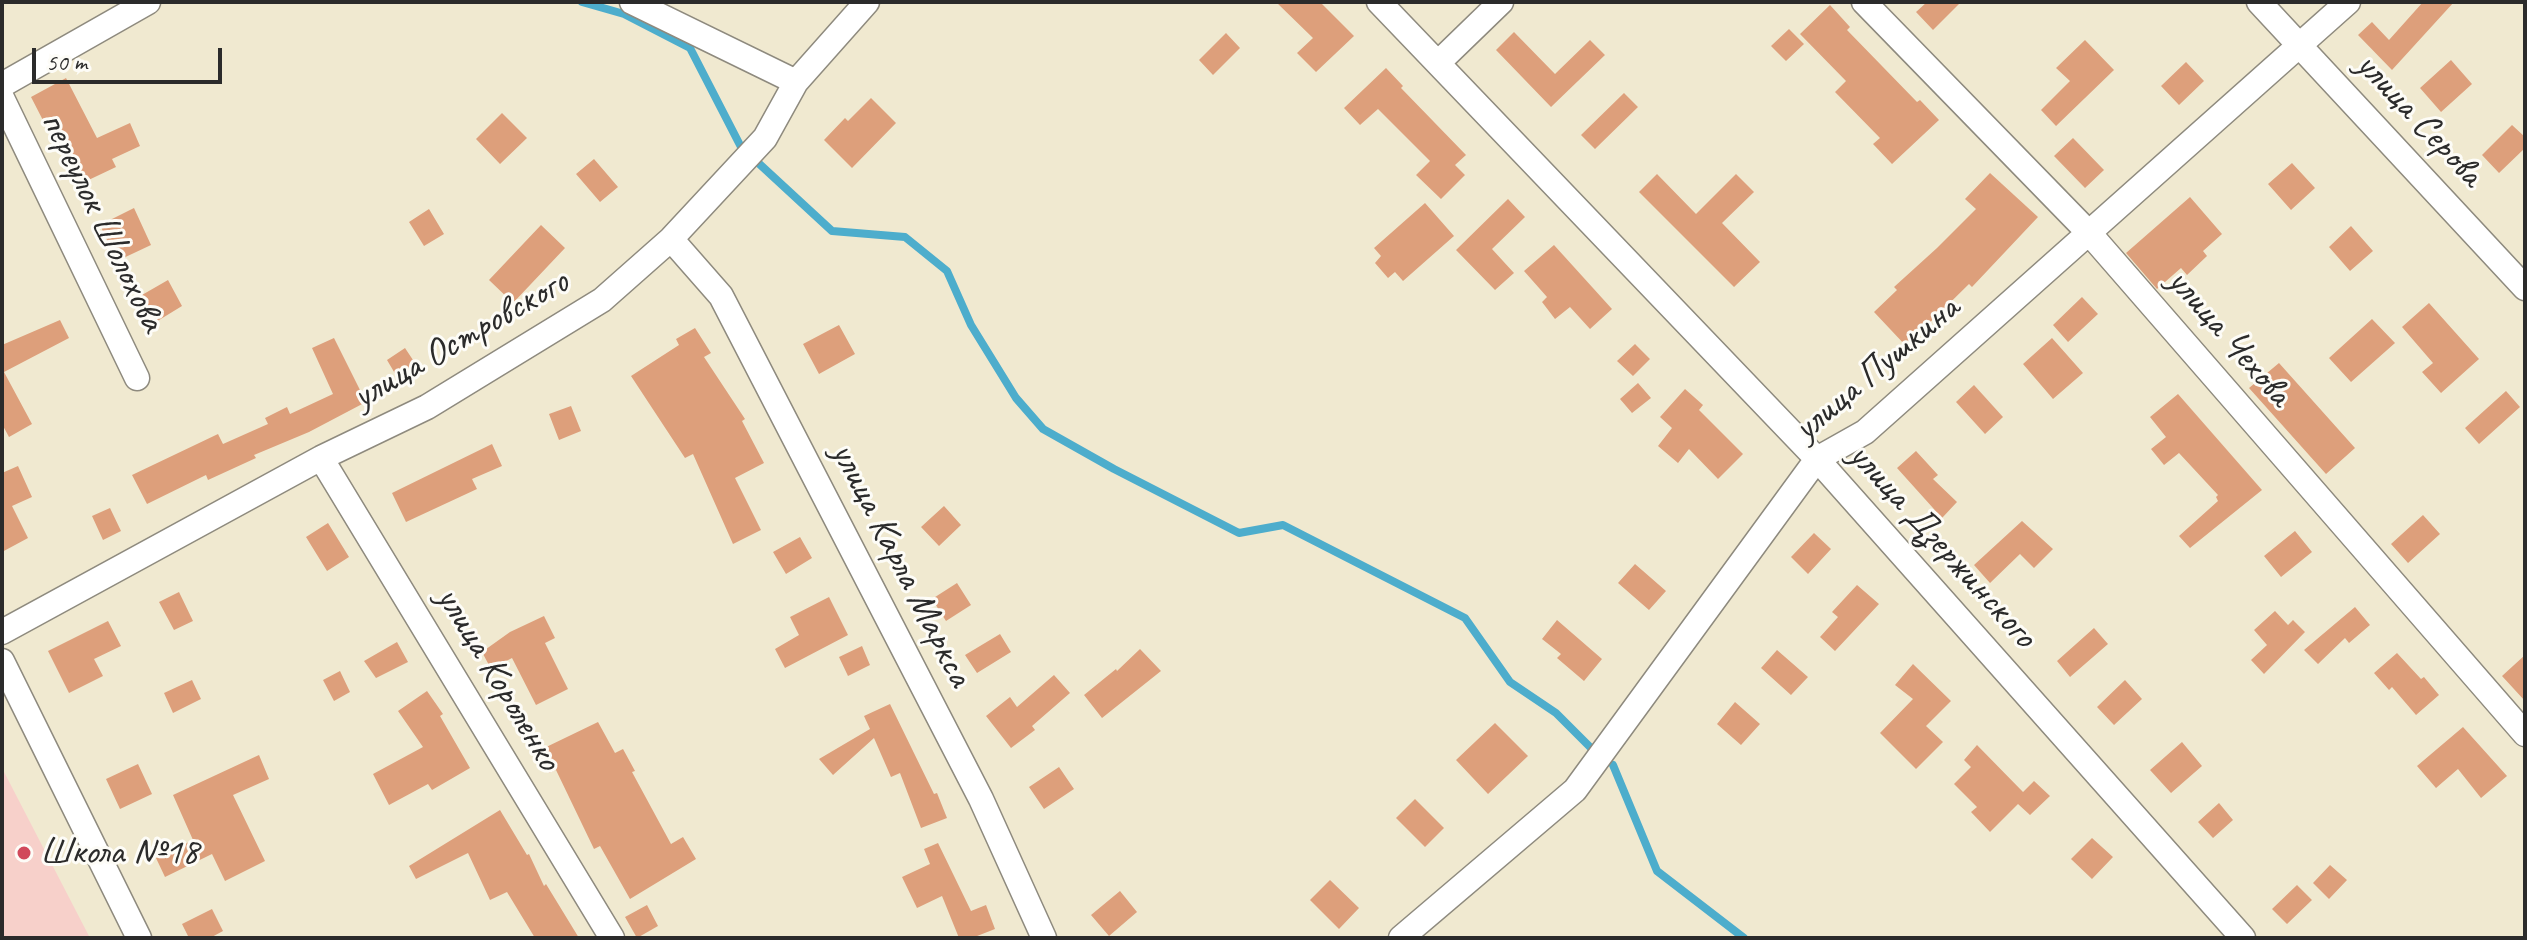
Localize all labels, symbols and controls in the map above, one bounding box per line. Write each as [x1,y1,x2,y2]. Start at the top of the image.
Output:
scale bar [36,32,226,82]
street label: улица Серова [2345,43,2493,197]
text: 50 m [46,47,87,77]
street label: переулок Шолохова [29,105,175,339]
street label: улица Островского [345,260,577,420]
street label: улица Чехова [2157,260,2301,416]
street label: улица Пушкина [1785,286,1969,452]
street label: улица Дзержинского [1838,434,2046,658]
street label: улица Карла Маркса [820,435,982,695]
street label: улица Короленко [425,579,571,779]
place label: Школа №18 [40,830,199,876]
marker: Школа №18 [15,844,33,862]

